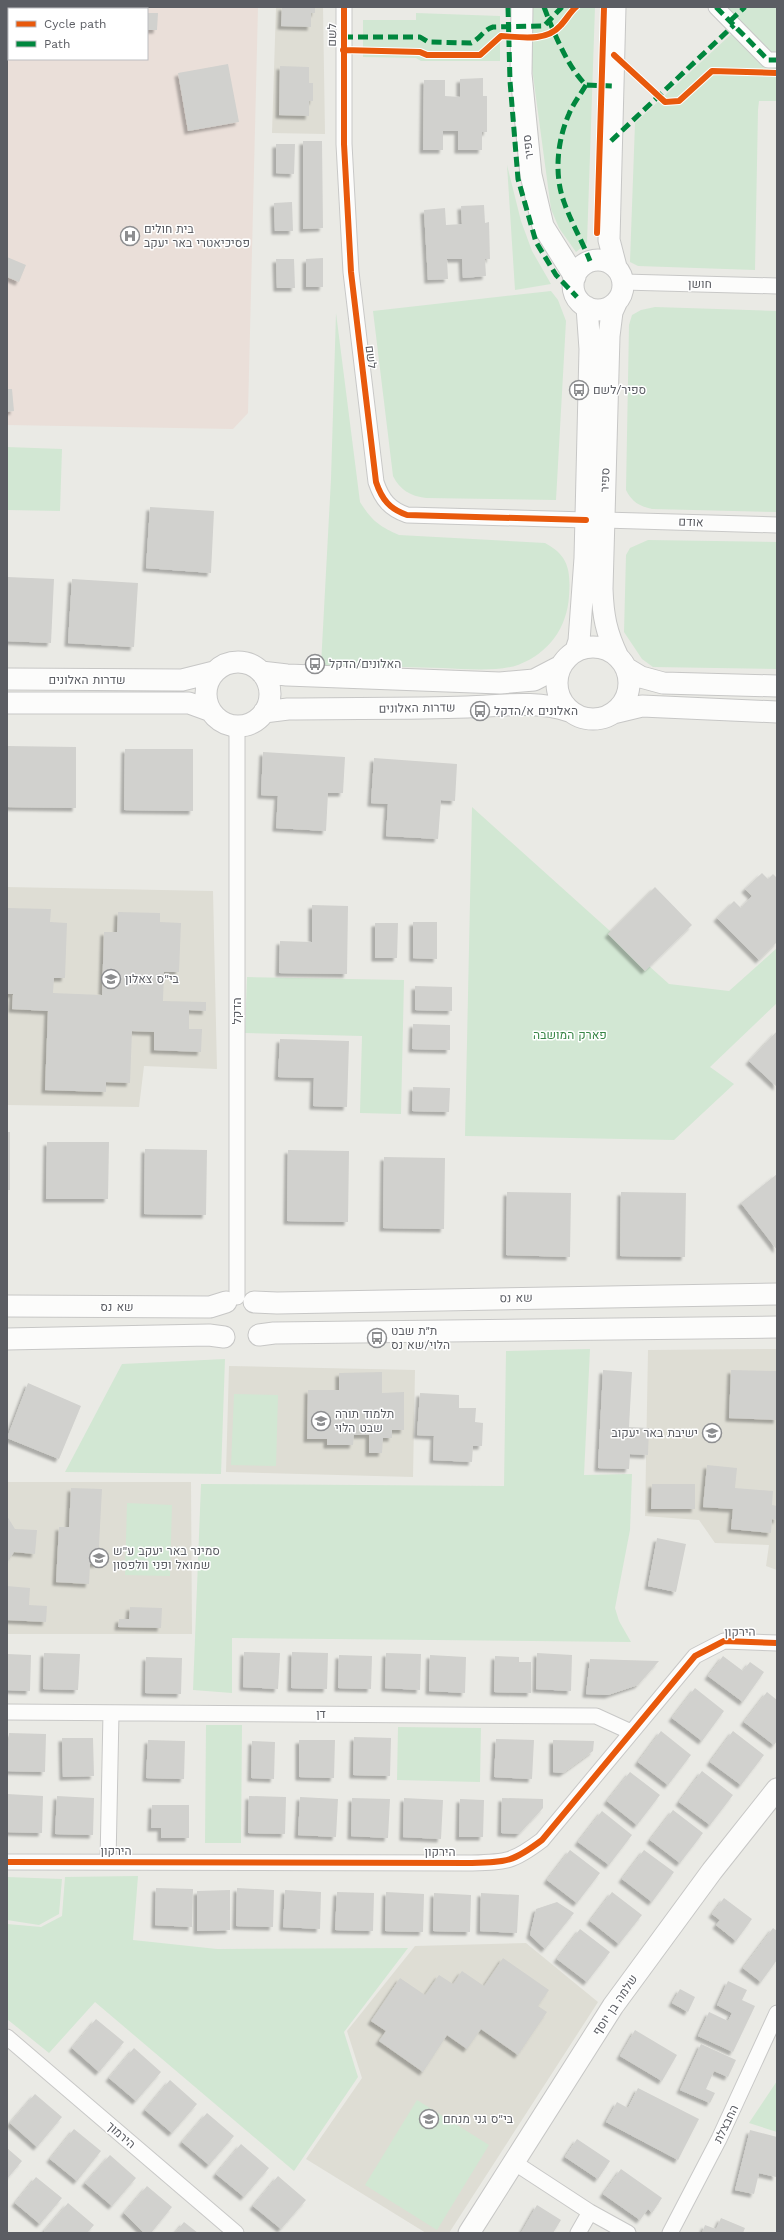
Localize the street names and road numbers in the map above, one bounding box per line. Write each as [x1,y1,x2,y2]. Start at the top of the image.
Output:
street label: לשם [325,23,339,47]
street label: ספיר [520,134,536,160]
street label: חושן [688,277,712,291]
street label: לשם [363,345,379,369]
street label: ספיר [598,467,612,493]
street label: אודם [678,515,704,529]
street label: שדרות האלונים [49,673,125,687]
street label: שדרות האלונים [378,700,456,716]
street label: הדקל [230,998,244,1024]
street label: שא נס [499,1291,533,1305]
street label: שא נס [100,1300,134,1314]
street label: הירקון [724,1625,756,1639]
street label: דן [316,1707,326,1721]
street label: הירקון [100,1844,132,1858]
street label: הירקון [424,1845,456,1859]
street label: שלמה בן יוסף [590,1972,640,2038]
street label: החבצלת [711,2103,741,2145]
street label: הירמוך [104,2119,138,2151]

